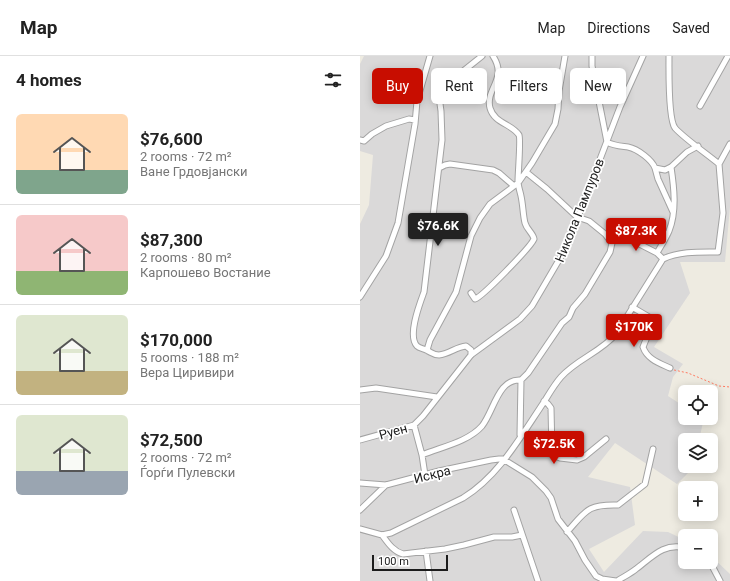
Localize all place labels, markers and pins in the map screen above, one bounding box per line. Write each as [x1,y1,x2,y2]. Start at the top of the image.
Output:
pin: $76.6K [405,213,471,247]
pin: $87.3K [603,218,669,252]
pin: $170K [606,314,662,348]
pin: $72.5K [521,431,587,465]

